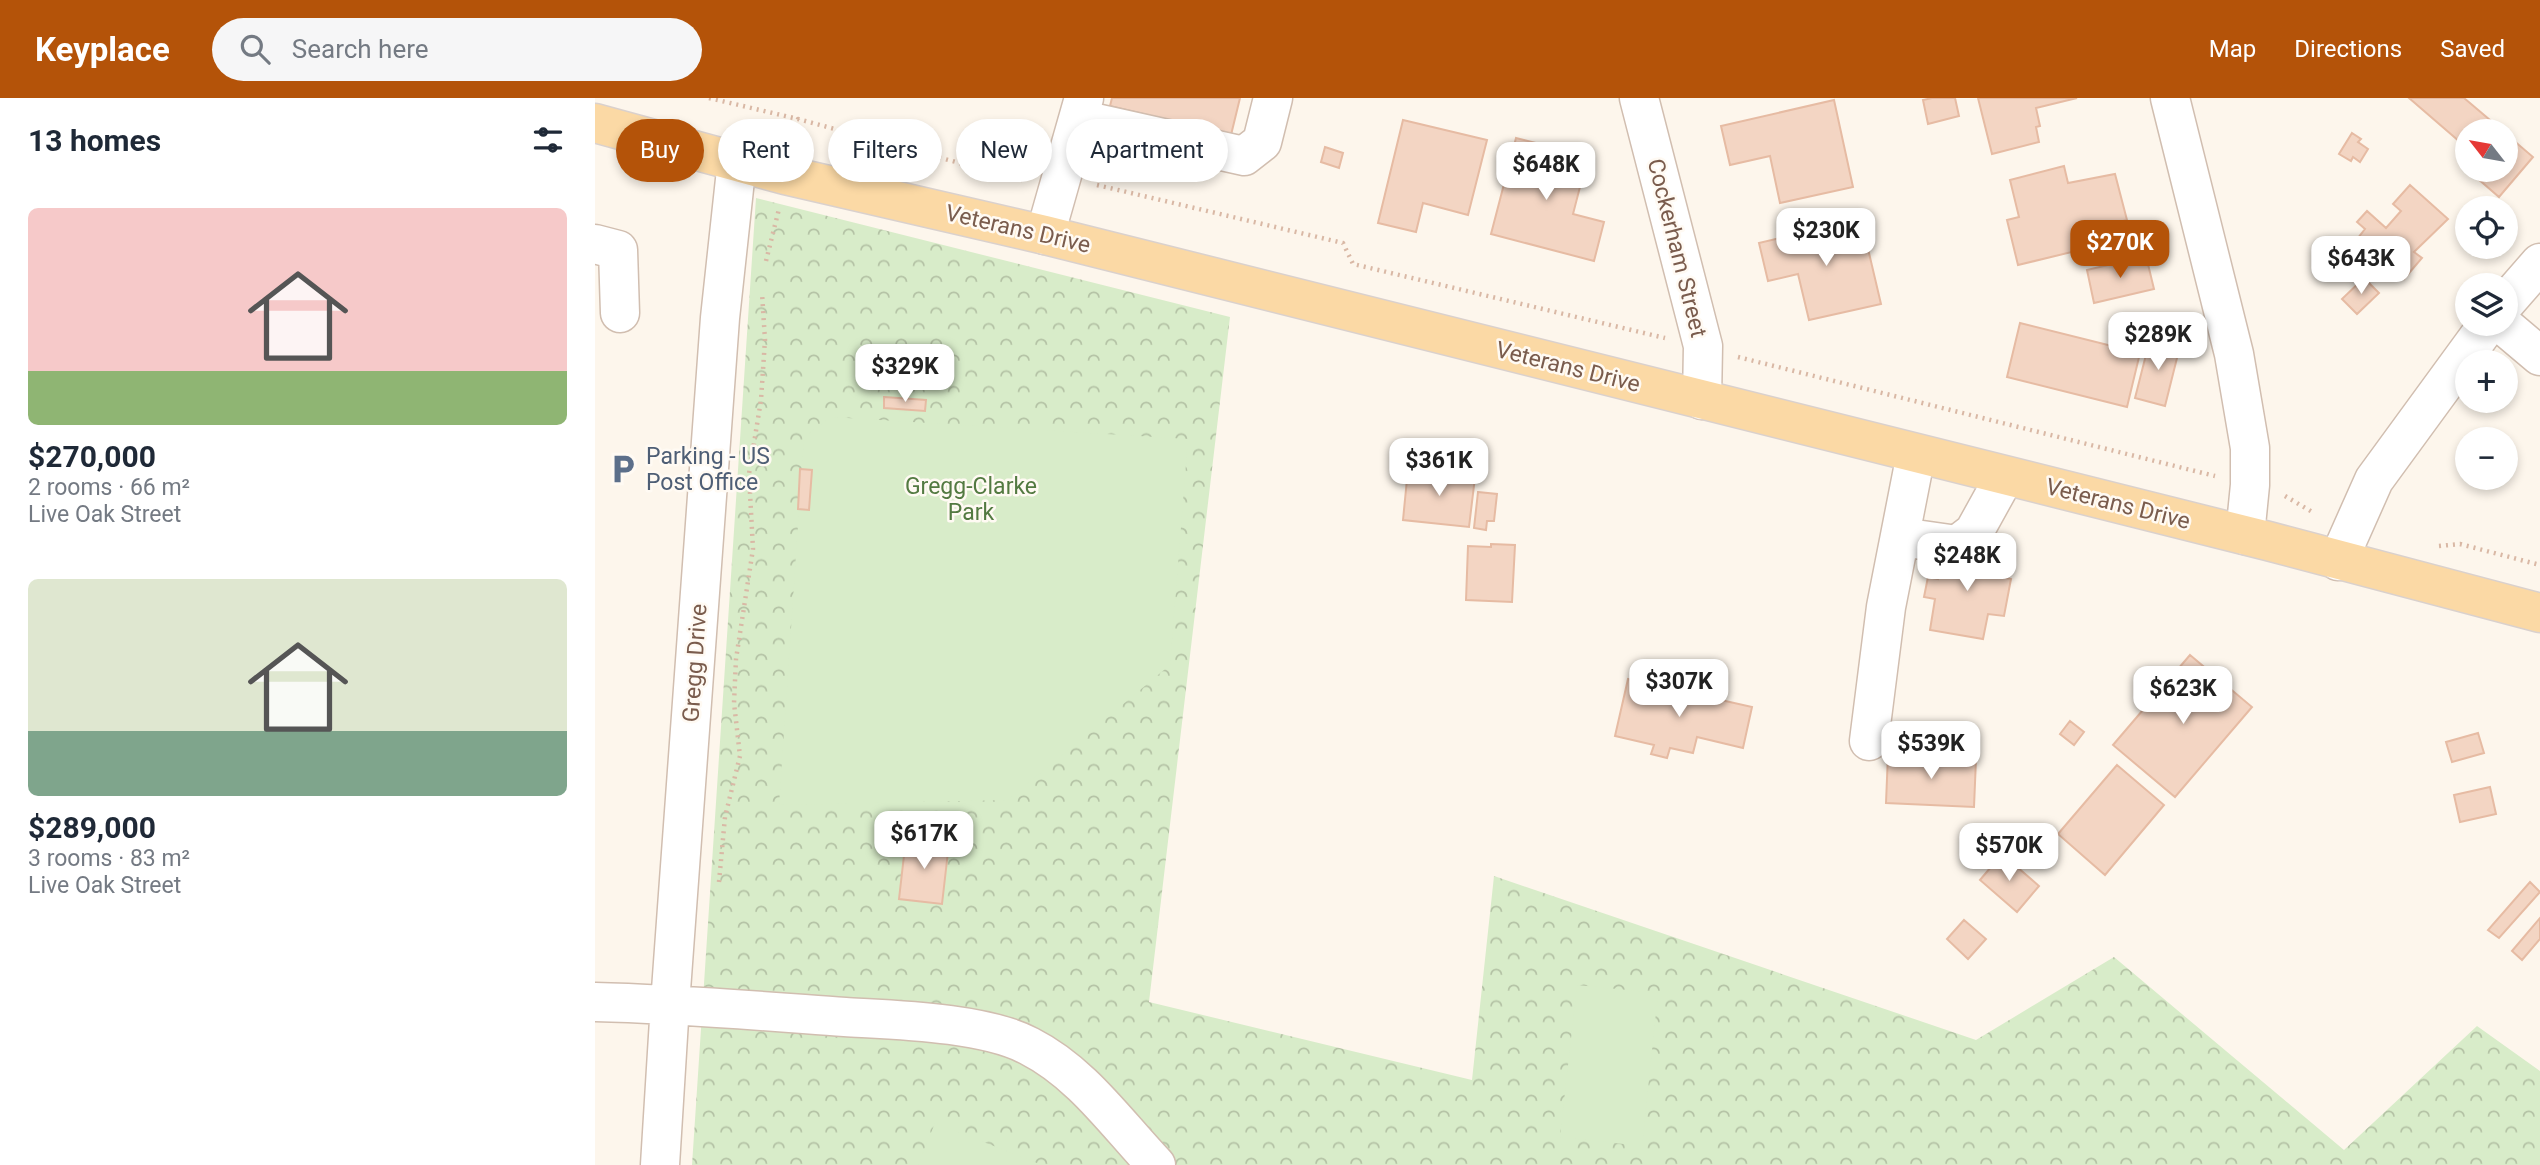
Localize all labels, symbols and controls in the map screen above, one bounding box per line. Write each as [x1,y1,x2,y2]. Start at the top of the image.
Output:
search box [212,18,702,81]
text: Keyplace [35,30,170,69]
icon: search [236,30,274,68]
text: Search here [292,34,429,64]
text: Map [2209,35,2256,63]
text: Directions [2294,35,2402,63]
text: Saved [2440,35,2505,63]
chip: Buy [616,119,704,182]
chip: Rent [718,119,814,182]
chip: Filters [828,119,942,182]
chip: New [956,119,1052,182]
chip: Apartment [1066,119,1228,182]
north arrow [2455,119,2518,182]
map controls [2455,119,2518,490]
icon: filters [529,121,567,159]
text: 13 homes [28,123,161,158]
pin: $648K [1497,142,1595,202]
text: $648K [1512,151,1580,178]
street label: Cockerham Street [1642,156,1712,340]
button: locate [2455,196,2518,259]
street label: Veterans Drive [943,199,1093,259]
pin: $230K [1777,208,1875,268]
text: $230K [1792,217,1860,244]
pin: $270K [2071,220,2169,280]
text: $270K [2086,229,2154,256]
pin: $643K [2312,236,2410,296]
text: $643K [2327,245,2395,272]
icon: home [235,253,361,379]
button: layers [2455,273,2518,336]
pin: $289K [2109,313,2207,372]
text: $289K [2124,321,2192,348]
street label: Veterans Drive [1493,336,1643,398]
pin: $329K [856,344,954,404]
button: + [2455,350,2518,413]
text: $329K [871,353,939,380]
button: − [2455,427,2518,490]
pin: $361K [1390,438,1488,498]
text: $270,000 [28,439,156,474]
place label: Parking - US Post Office [646,443,770,496]
text: $361K [1405,447,1473,474]
parking icon: Parking - US Post Office [606,452,640,486]
park label: Gregg-Clarke Park [905,473,1037,526]
street label: Veterans Drive [2043,473,2193,535]
text: 2 rooms · 66 m² [28,474,190,501]
text: Live Oak Street [28,501,181,528]
pin: $248K [1918,533,2016,593]
text: $248K [1933,542,2001,569]
street label: Gregg Drive [677,603,713,723]
icon: home [235,624,361,750]
pin: $307K [1630,660,1728,719]
pin: $623K [2134,666,2232,726]
text: $307K [1645,668,1713,695]
text: $623K [2149,675,2217,702]
pin: $539K [1882,722,1980,781]
text: $539K [1897,730,1965,757]
text: $289,000 [28,810,156,845]
pin: $617K [875,812,973,871]
text: $617K [890,820,958,847]
pin: $570K [1960,824,2058,883]
text: $570K [1975,832,2043,859]
text: 3 rooms · 83 m² [28,845,190,872]
text: Live Oak Street [28,872,181,899]

